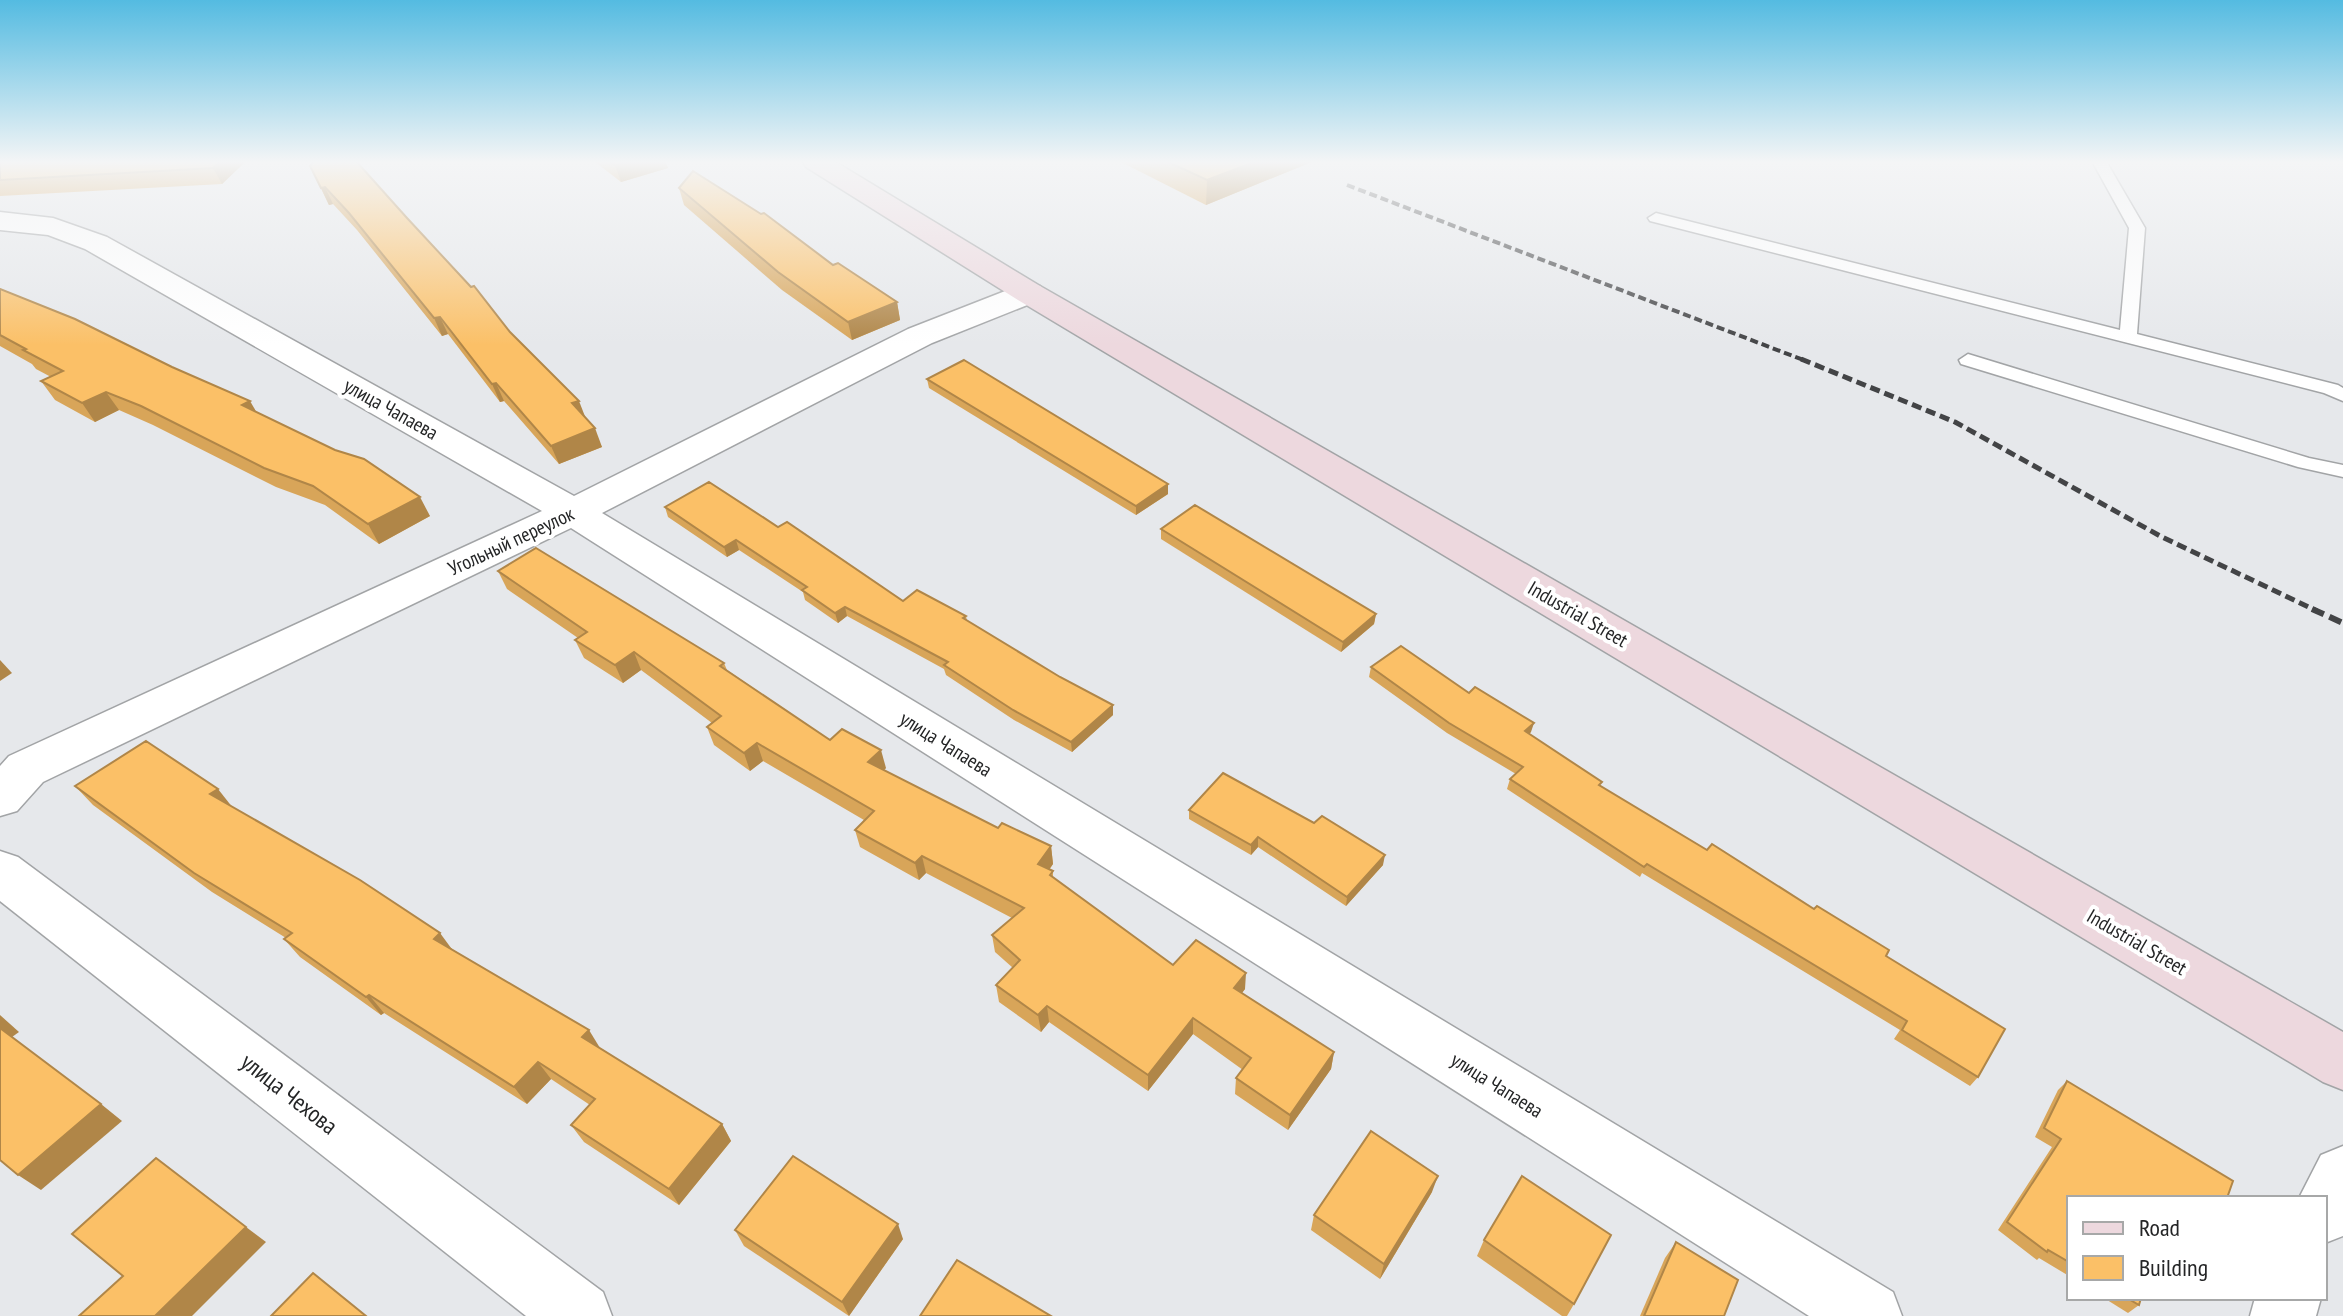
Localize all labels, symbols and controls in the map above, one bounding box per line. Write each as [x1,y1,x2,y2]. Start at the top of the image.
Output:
street label: улица Чапаева [339,372,443,446]
street label: Угольный переулок [444,500,578,582]
street label: Industrial Street [1523,575,1633,653]
street label: улица Чапаева [895,705,997,783]
street label: Industrial Street [2082,903,2192,981]
street label: улица Чехова [235,1046,344,1141]
street label: улица Чапаева [1446,1046,1548,1124]
legend [2067,1196,2327,1300]
text: Road [2139,1212,2180,1243]
text: Building [2139,1252,2208,1283]

